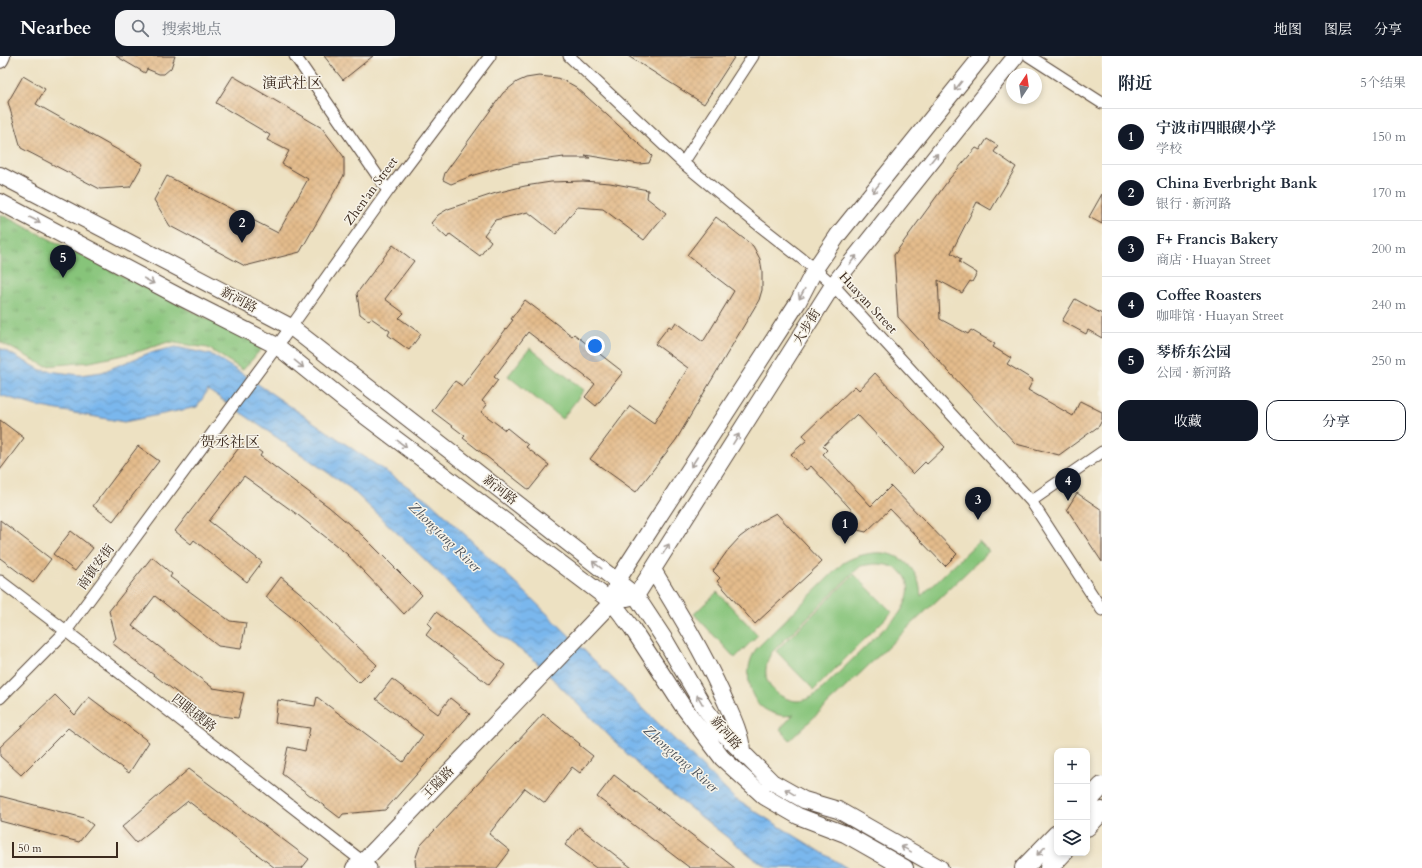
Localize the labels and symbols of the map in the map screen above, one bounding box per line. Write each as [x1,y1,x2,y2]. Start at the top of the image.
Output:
north arrow [1006,68,1042,104]
district label: 演武社区 [262,73,322,93]
one-way arrow [954,81,962,92]
street label: Zhen'an Street [340,153,402,229]
one-way arrow [930,153,939,164]
one-way arrow [872,182,881,193]
pin: 2 [229,210,255,243]
one-way arrow [28,217,40,224]
pin: 5 [50,245,76,278]
one-way arrow [849,255,858,266]
street label: Huayan Street [835,268,901,338]
one-way arrow [143,278,155,285]
street label: 新河路 [218,283,260,317]
one-way arrow [798,288,805,300]
street label: 大步街 [789,306,825,348]
your location [585,336,605,356]
one-way arrow [294,359,305,368]
district label: 贺丞社区 [200,432,260,452]
one-way arrow [732,434,740,445]
one-way arrow [396,439,407,448]
one-way arrow [690,456,698,467]
pin: 4 [1055,468,1081,501]
street label: 新河路 [479,471,521,509]
pin: 3 [965,487,991,520]
water label: Zhongtang River [405,498,486,577]
pin: 1 [832,511,858,544]
street label: 南镇安街 [73,541,119,593]
one-way arrow [663,543,671,555]
one-way arrow [591,561,602,569]
street label: 四眼碶路 [168,690,220,736]
one-way arrow [696,694,704,706]
street label: 新河路 [706,712,746,754]
water label: Zhongtang River [639,721,723,797]
street label: 王隘路 [418,763,458,803]
one-way arrow [784,788,796,796]
scale bar [12,840,118,859]
one-way arrow [900,844,912,852]
one-way arrow [1036,846,1045,856]

